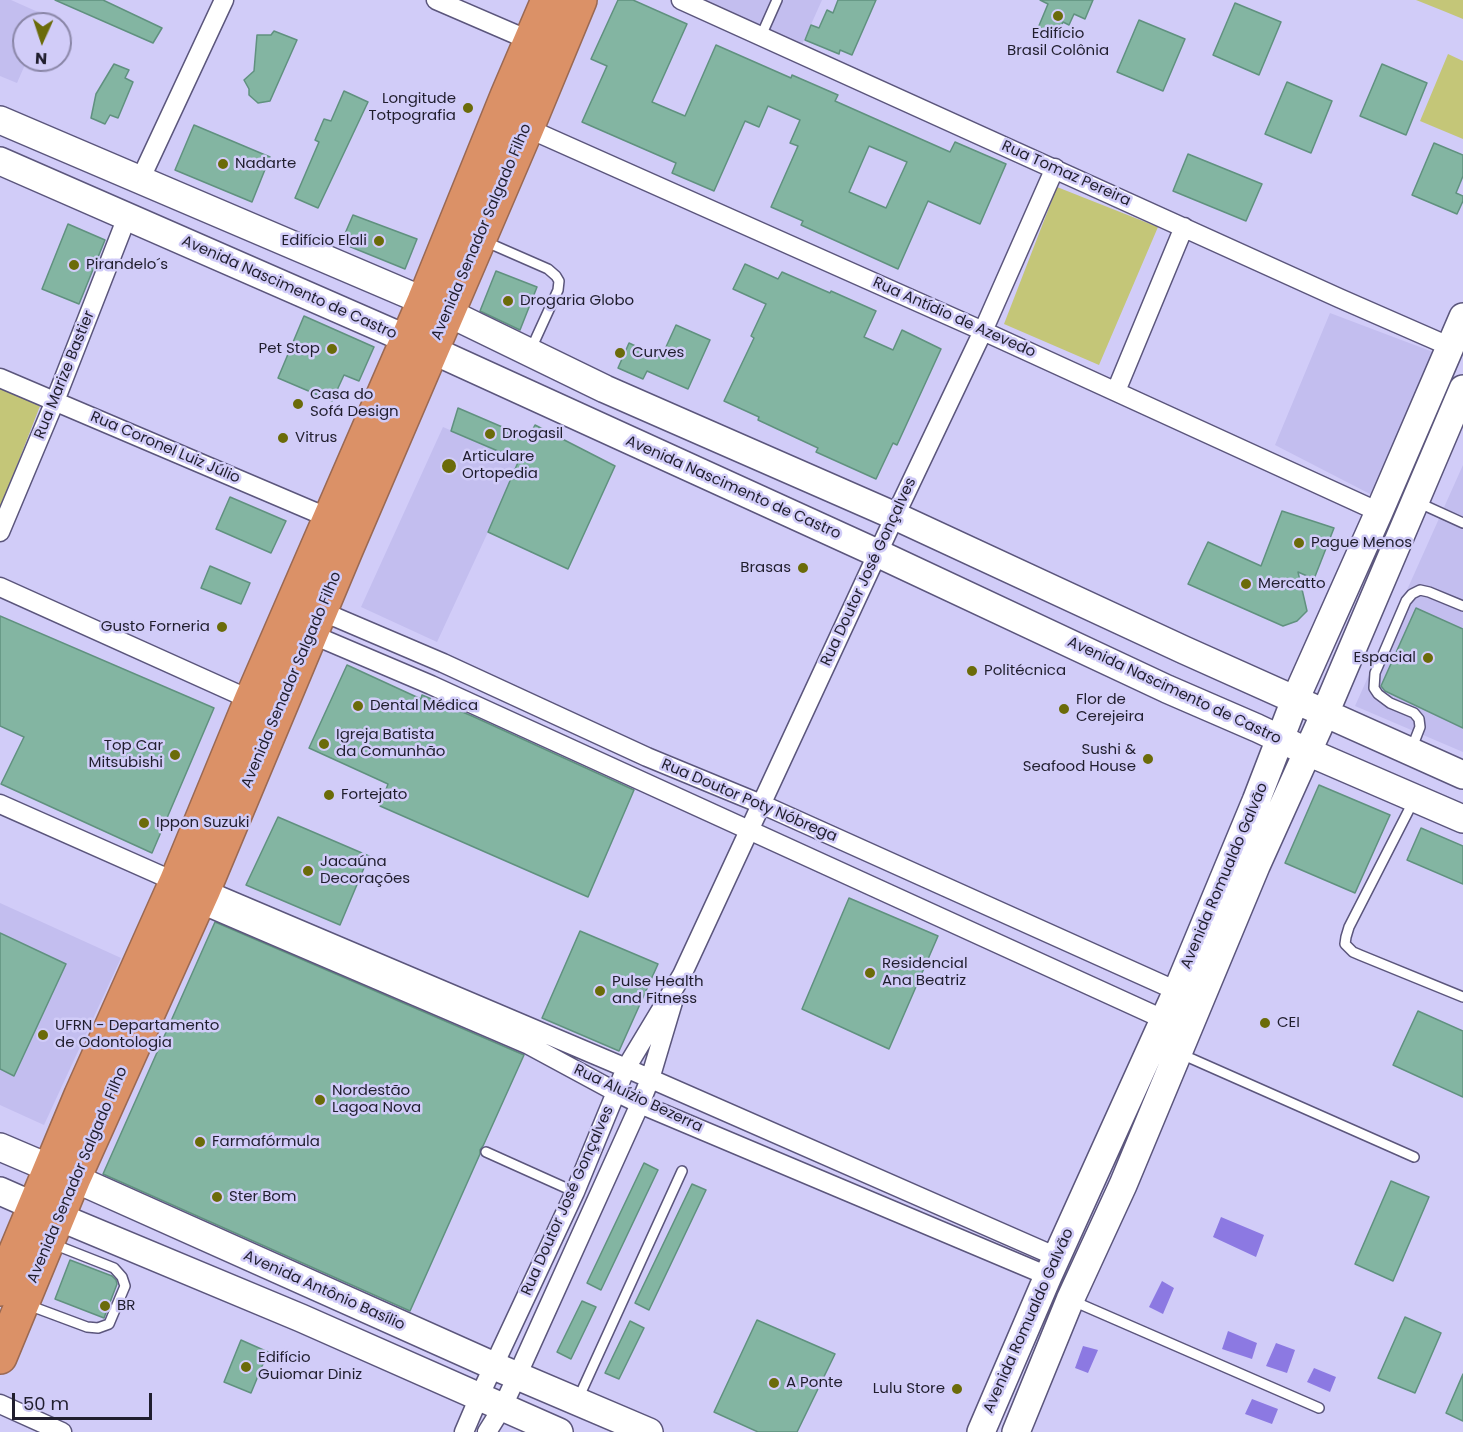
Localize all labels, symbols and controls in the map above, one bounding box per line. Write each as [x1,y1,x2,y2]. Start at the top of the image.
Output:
marker: Edifício Brasil Colônia [1051,9,1065,23]
north arrow [12,12,72,72]
place label: Edifício Brasil Colônia [1007,25,1109,60]
text: N [35,47,48,70]
place label: Longitude Totpografia [368,90,456,125]
marker: Longitude Totpografia [461,101,475,115]
street label: Avenida Senador Salgado Filho [428,121,536,343]
street label: Rua Tomaz Pereira [999,137,1133,211]
place label: Nadarte [235,155,296,173]
marker: Nadarte [216,157,230,171]
street label: Avenida Nascimento de Castro [179,232,399,344]
place label: Edifício Elali [282,232,367,250]
marker: Edifício Elali [372,234,386,248]
place label: Pirandelo´s [86,256,168,274]
marker: Pirandelo´s [67,258,81,272]
street label: Rua Antídio de Azevedo [870,274,1038,362]
place label: Drogaria Globo [520,292,634,310]
marker: Drogaria Globo [501,294,515,308]
street label: Rua Marize Bastier [31,308,99,442]
place label: Pet Stop [259,340,320,358]
marker: Pet Stop [325,342,339,356]
place label: Curves [632,344,684,362]
marker: Curves [613,346,627,360]
place label: Casa do Sofá Design [310,386,399,421]
marker: Casa do Sofá Design [291,397,305,411]
street label: Rua Coronel Luiz Júlio [87,408,243,488]
place label: Drogasil [502,425,563,443]
marker: Drogasil [483,427,497,441]
place label: Vitrus [295,429,337,447]
marker: Vitrus [276,431,290,445]
street label: Avenida Nascimento de Castro [623,432,843,544]
place label: Articulare Ortopedia [462,448,538,483]
marker: Articulare Ortopedia [440,457,458,475]
street label: Rua Doutor José Gonçalves [817,475,921,669]
place label: Pague Menos [1311,534,1412,552]
marker: Pague Menos [1292,536,1306,550]
place label: Brasas [740,559,791,577]
marker: Brasas [796,561,810,575]
street label: Avenida Senador Salgado Filho [238,569,346,791]
place label: Mercatto [1258,575,1326,593]
marker: Mercatto [1239,577,1253,591]
place label: Gusto Forneria [101,618,210,636]
marker: Gusto Forneria [215,620,229,634]
street label: Avenida Nascimento de Castro [1064,633,1284,749]
place label: Espacial [1354,649,1416,667]
marker: Espacial [1421,651,1435,665]
place label: Politécnica [984,662,1066,680]
marker: Politécnica [965,664,979,678]
place label: Flor de Cerejeira [1076,691,1144,726]
place label: Dental Médica [370,697,478,715]
marker: Dental Médica [351,699,365,713]
marker: Flor de Cerejeira [1057,702,1071,716]
place label: Igreja Batista da Comunhão [336,726,445,761]
place label: Top Car Mitsubishi [89,737,163,772]
marker: Igreja Batista da Comunhão [317,737,331,751]
place label: Sushi & Seafood House [1023,741,1136,776]
marker: Top Car Mitsubishi [168,748,182,762]
marker: Sushi & Seafood House [1141,752,1155,766]
street label: Rua Doutor Poty Nóbrega [659,756,839,846]
street label: Avenida Romualdo Galvão [1178,780,1272,972]
place label: Fortejato [341,786,407,804]
marker: Fortejato [322,788,336,802]
place label: Ippon Suzuki [156,814,249,832]
marker: Ippon Suzuki [137,816,151,830]
place label: Jacaúna Decorações [320,853,410,888]
marker: Jacaúna Decorações [301,864,315,878]
place label: Residencial Ana Beatriz [882,955,968,990]
marker: Residencial Ana Beatriz [863,966,877,980]
place label: Pulse Health and Fitness [612,973,704,1008]
marker: Pulse Health and Fitness [593,984,607,998]
place label: CEI [1277,1014,1300,1032]
marker: CEI [1258,1016,1272,1030]
place label: UFRN - Departamento de Odontologia [55,1017,219,1052]
marker: UFRN - Departamento de Odontologia [36,1028,50,1042]
street label: Rua Aluízio Bezerra [571,1061,705,1137]
street label: Avenida Senador Salgado Filho [24,1064,132,1286]
place label: Nordestão Lagoa Nova [332,1082,421,1117]
marker: Nordestão Lagoa Nova [313,1093,327,1107]
street label: Rua Doutor José Gonçalves [518,1104,618,1298]
place label: Farmafórmula [212,1133,320,1151]
marker: Farmafórmula [193,1135,207,1149]
place label: Ster Bom [229,1188,296,1206]
marker: Ster Bom [210,1190,224,1204]
street label: Avenida Romualdo Galvão [980,1226,1078,1416]
street label: Avenida Antônio Basílio [240,1247,408,1335]
place label: BR [117,1297,135,1315]
marker: BR [98,1299,112,1313]
place label: Edifício Guiomar Diniz [258,1349,362,1384]
marker: Edifício Guiomar Diniz [239,1360,253,1374]
place label: A Ponte [786,1374,843,1392]
marker: A Ponte [767,1376,781,1390]
place label: Lulu Store [873,1380,945,1398]
scale bar [15,1381,154,1419]
marker: Lulu Store [950,1382,964,1396]
text: 50 m [23,1391,69,1416]

